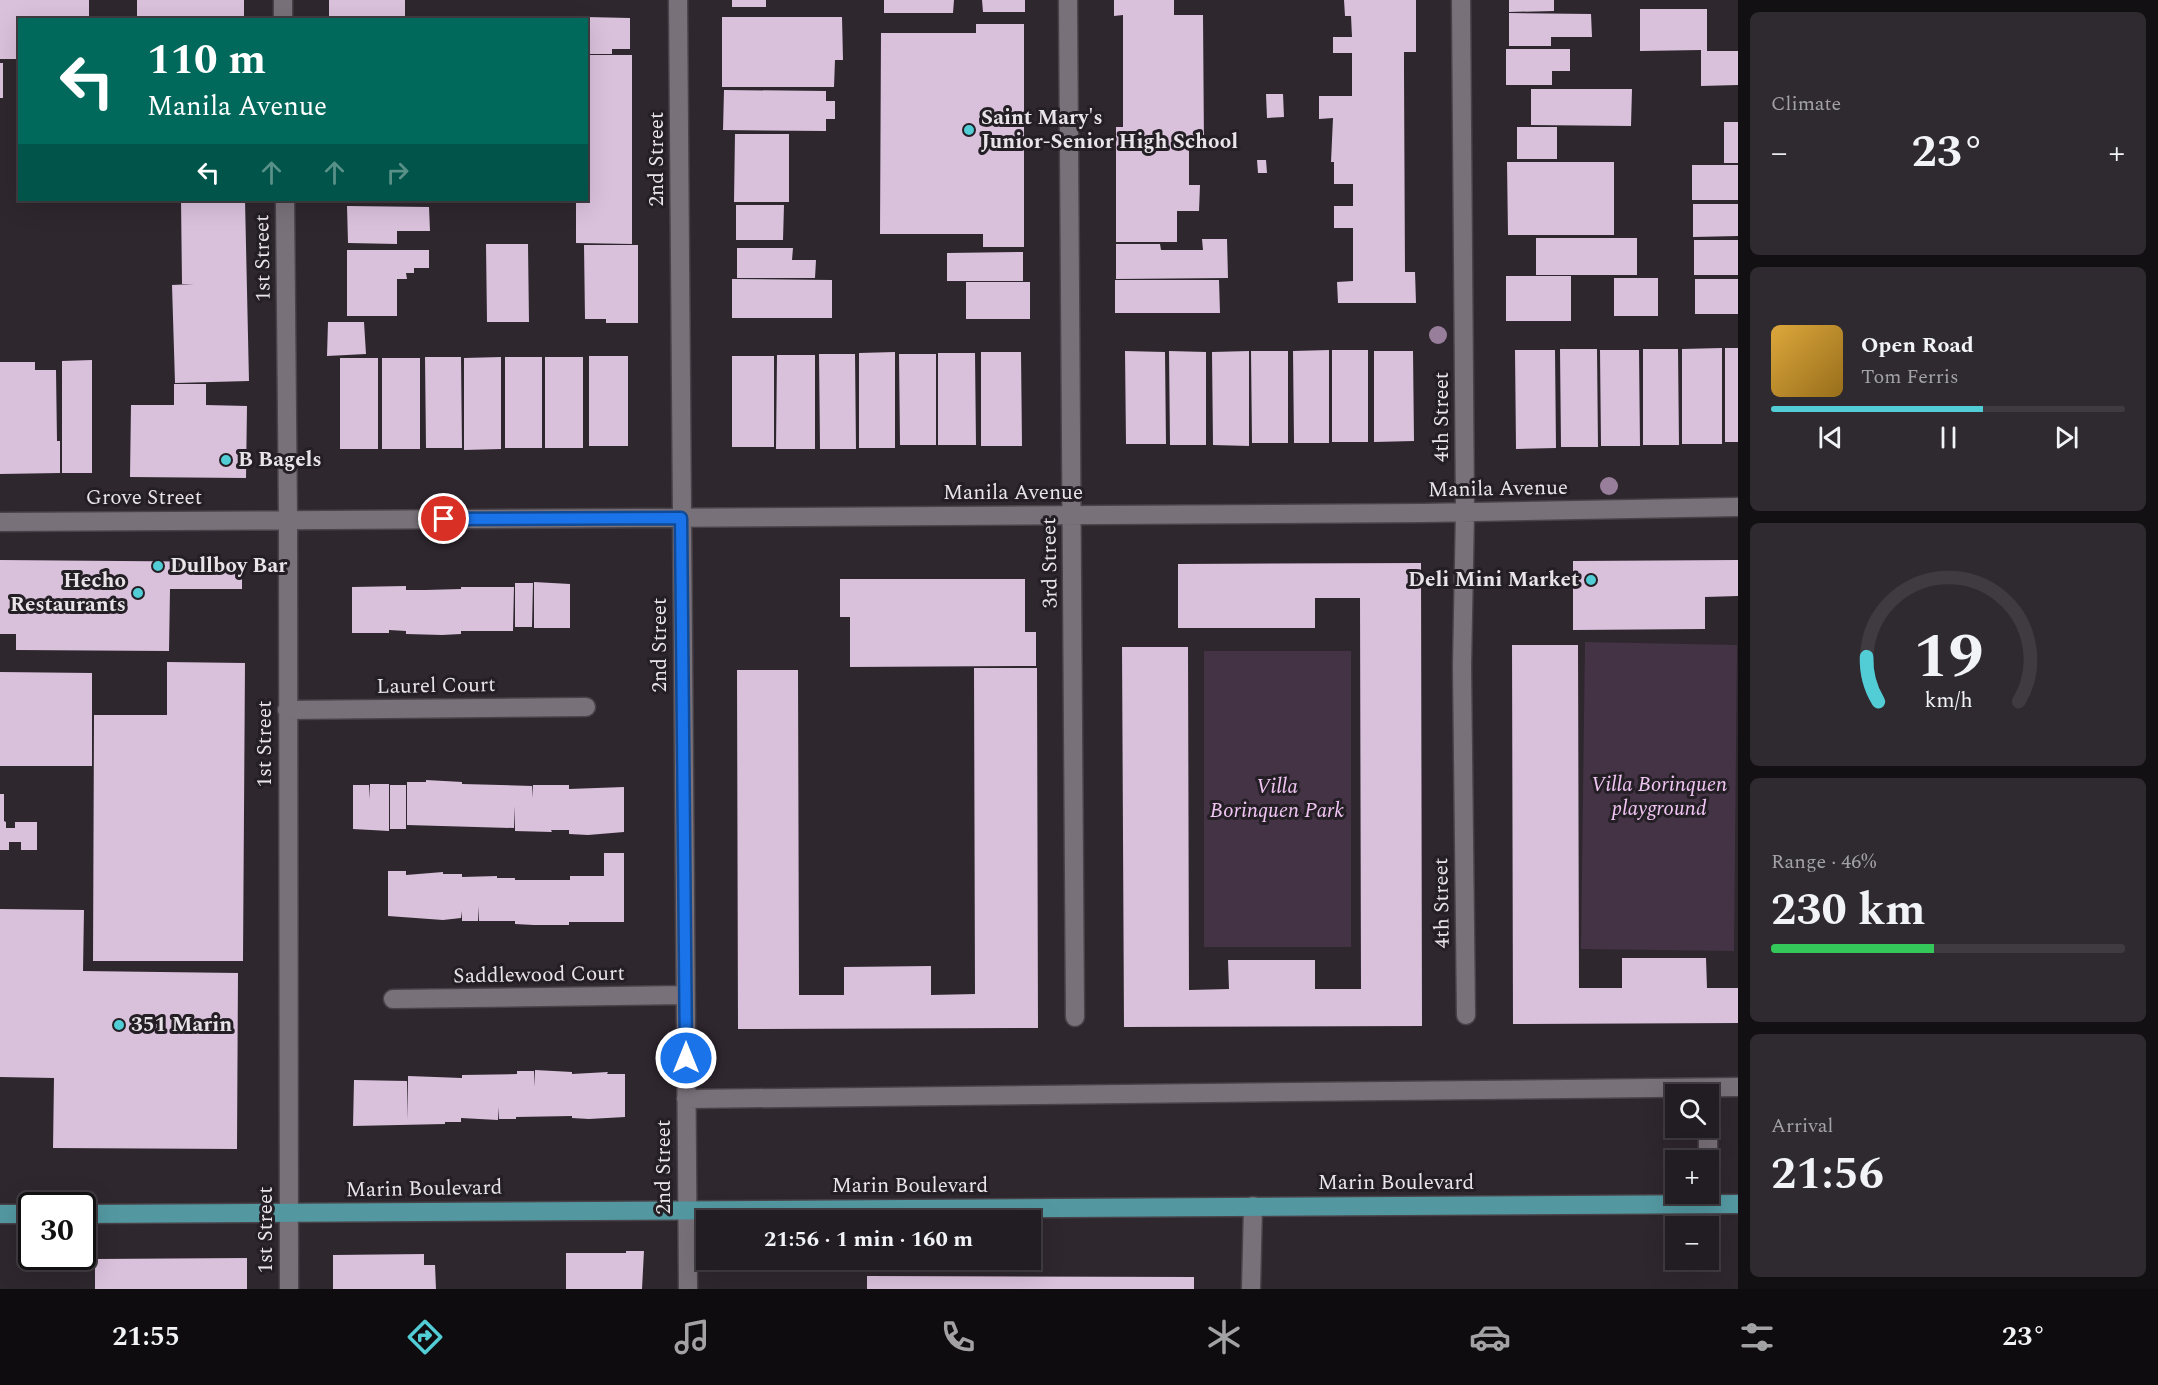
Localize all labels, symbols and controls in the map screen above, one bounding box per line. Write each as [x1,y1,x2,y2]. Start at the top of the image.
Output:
text: 110 m [147,29,266,92]
icon: left [48,42,126,120]
text: Manila Avenue [147,86,327,128]
text: Climate [1771,89,1841,119]
place label: Saint Mary's Junior-Senior High School [981,102,1238,158]
street label: 2nd Street [641,112,673,206]
text: 23° [1912,118,1985,187]
marker: Saint Mary's Junior-Senior High School [962,123,976,137]
text: − [1771,128,1788,178]
text: + [2109,128,2125,178]
icon: left [192,156,225,189]
icon: ahead [255,156,288,189]
icon: ahead [318,156,351,189]
icon: right [381,156,414,189]
street label: 1st Street [246,214,280,302]
text: Open Road [1861,329,1974,362]
text: Tom Ferris [1861,362,1959,392]
street label: 4th Street [1426,372,1458,462]
icon: previous [1814,421,1847,454]
icon: pause [1932,421,1965,454]
icon: next [2050,421,2083,454]
place label: B Bagels [238,444,322,476]
marker: B Bagels [219,453,233,467]
street label: Manila Avenue [1428,472,1568,506]
street label: Manila Avenue [943,477,1083,509]
street label: Grove Street [86,482,202,514]
pin [418,493,469,544]
icon: arrive [427,502,460,535]
street label: 3rd Street [1033,517,1067,609]
place label: Dullboy Bar [170,550,287,582]
marker: Dullboy Bar [151,559,165,573]
place label: Deli Mini Market [1408,564,1579,596]
place label: Hecho Restaurants [10,565,126,621]
marker: Deli Mini Market [1584,573,1598,587]
marker: Hecho Restaurants [131,586,145,600]
street label: 2nd Street [644,598,676,692]
text: 19 [1913,610,1983,705]
street label: Laurel Court [376,669,496,703]
text: km/h [1924,684,1972,717]
street label: 1st Street [249,700,281,788]
park label: Villa Borinquen playground [1591,769,1727,825]
park label: Villa Borinquen Park [1210,771,1344,827]
text: Range · 46% [1771,847,1876,877]
street label: 4th Street [1425,857,1459,949]
text: 230 km [1771,876,1926,945]
street label: Saddlewood Court [453,958,625,992]
place label: 351 Marin [131,1009,232,1041]
marker: 351 Marin [112,1018,126,1032]
position arrow [654,1026,718,1090]
map controls [1665,1084,1719,1270]
button: search [1665,1084,1719,1138]
text: Arrival [1771,1111,1833,1141]
street label: 2nd Street [648,1120,680,1214]
text: 21:56 [1771,1140,1884,1209]
button: + [1665,1150,1719,1204]
street label: Marin Boulevard [1318,1167,1474,1199]
street label: Marin Boulevard [832,1170,988,1202]
street label: Marin Boulevard [345,1172,503,1206]
street label: 1st Street [250,1186,282,1274]
speed limit sign: 30 [18,1192,96,1270]
button: − [1665,1216,1719,1270]
text: 21:56 · 1 min · 160 m [764,1223,973,1256]
text: 21:55 [112,1316,180,1358]
icon: directions [404,1316,446,1358]
icon: music [671,1316,713,1358]
icon: phone [937,1316,979,1358]
icon: climate [1203,1316,1245,1358]
icon: car [1469,1316,1511,1358]
icon: filters [1736,1316,1778,1358]
text: 23° [2002,1316,2046,1358]

